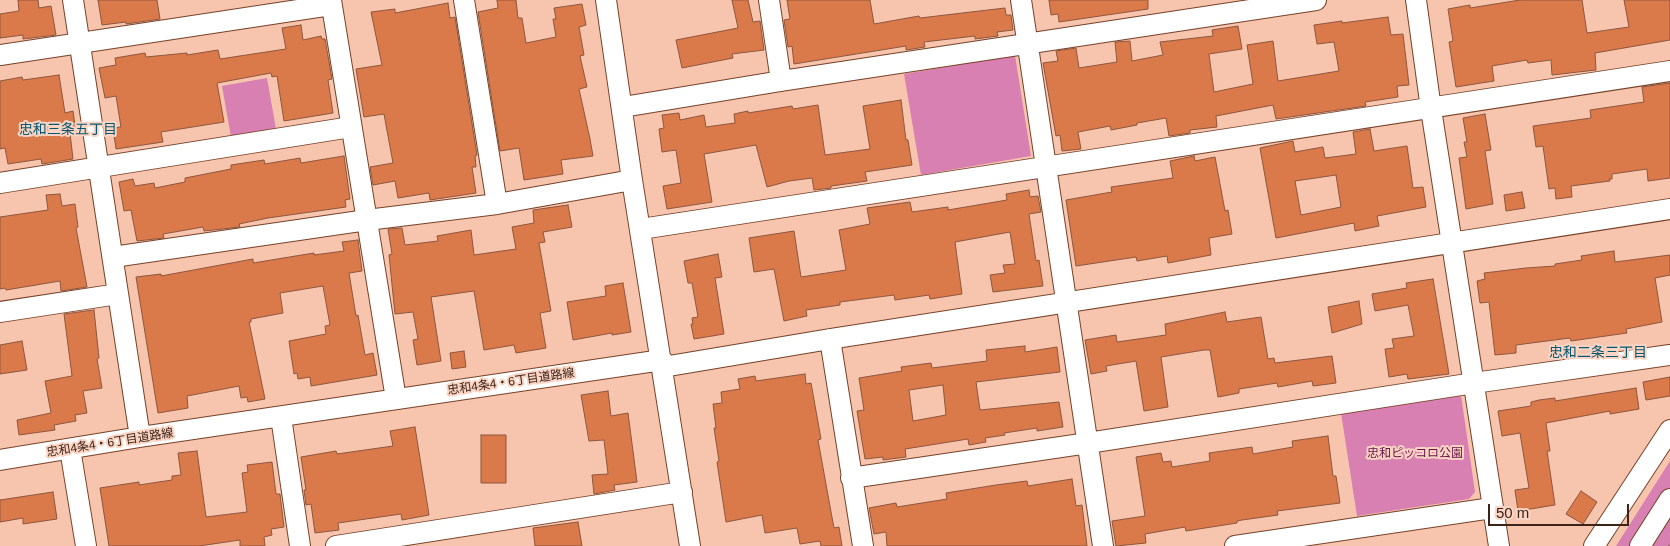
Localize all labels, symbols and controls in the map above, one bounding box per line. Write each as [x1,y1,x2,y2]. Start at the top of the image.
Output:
district label: 忠和三条五丁目 [19,122,117,138]
district label: 忠和二条三丁目 [1549,345,1647,361]
street label: 忠和4条4・6丁目道路線 [447,366,575,398]
street label: 忠和4条4・6丁目道路線 [46,426,174,460]
park label: 忠和ピッコロ公園 [1367,447,1463,461]
scale bar [1490,494,1631,526]
text: 50 m [1496,504,1529,521]

